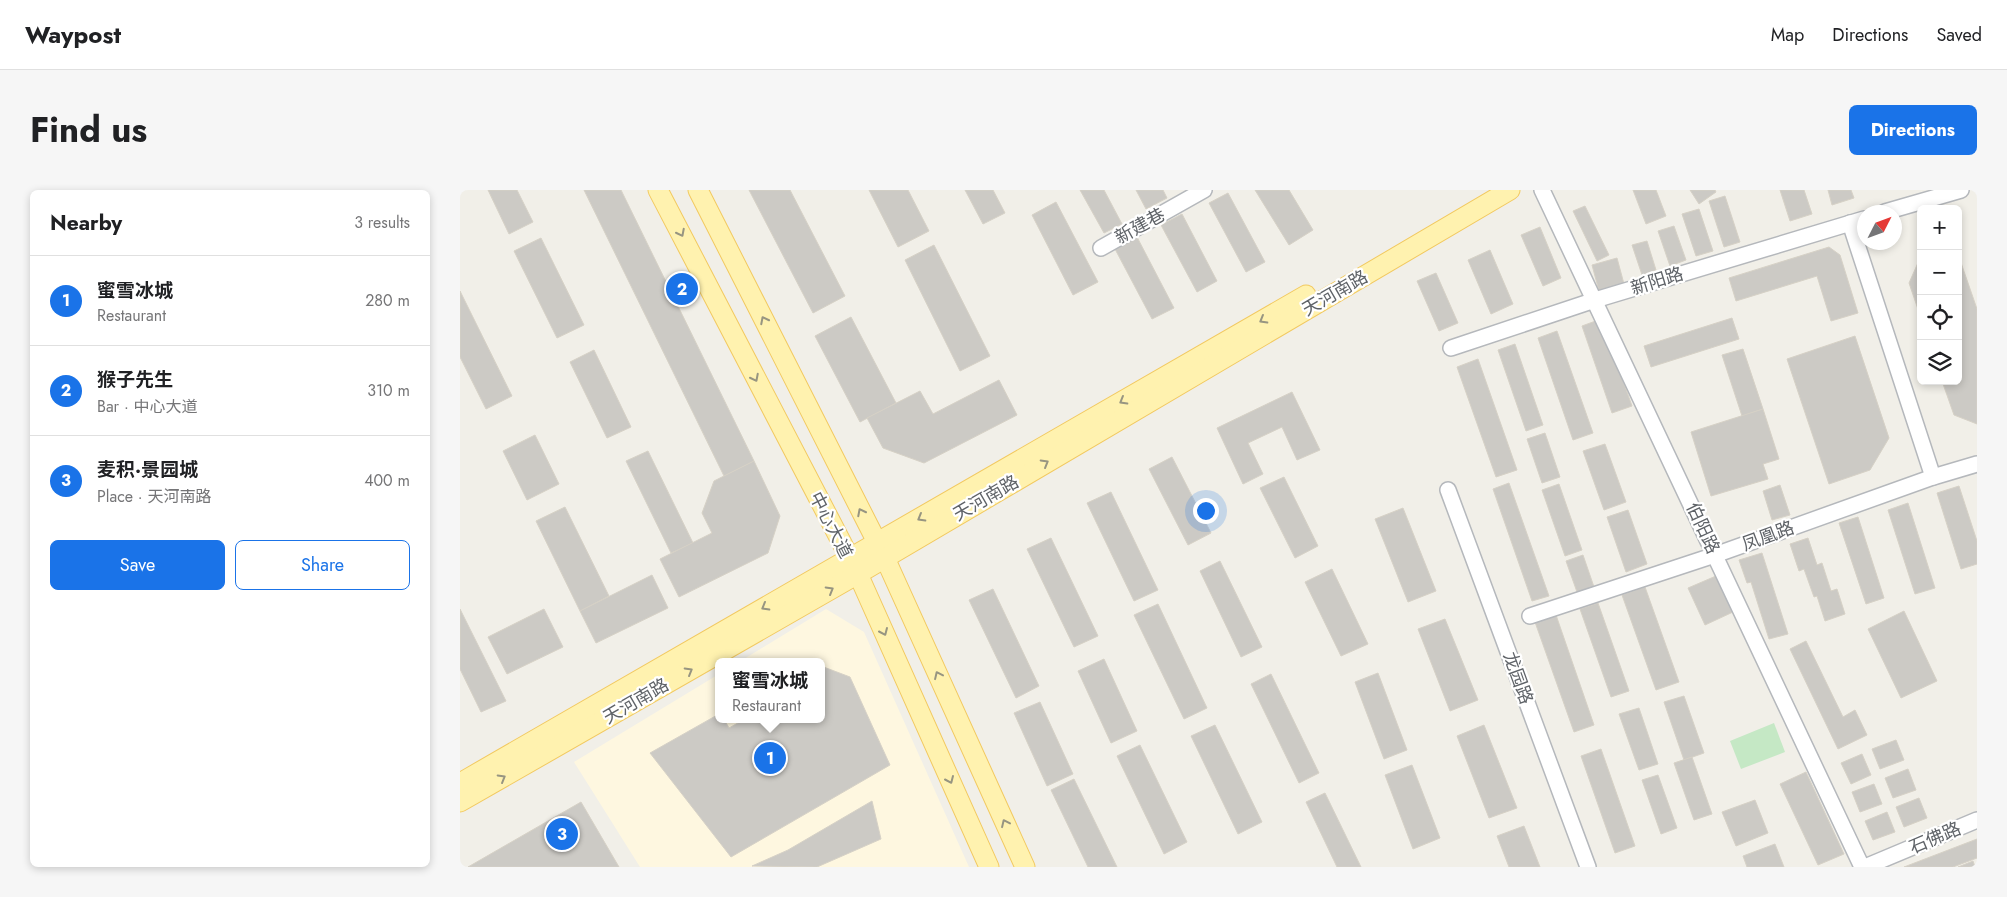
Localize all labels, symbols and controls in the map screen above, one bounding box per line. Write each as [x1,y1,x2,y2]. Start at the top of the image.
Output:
text: Waypost [25,17,121,52]
text: Map [1771,22,1804,48]
text: Directions [1832,22,1908,48]
text: Saved [1936,22,1982,48]
text: Find us [30,105,147,155]
button: Directions [1849,105,1977,155]
street label: 新建巷 [1110,202,1170,250]
north arrow [1857,205,1902,250]
map controls [1917,205,1962,385]
button: + [1917,205,1962,250]
text: Nearby [50,208,122,238]
text: 3 results [354,211,410,234]
one-way arrow [675,228,685,237]
button: − [1917,250,1962,295]
street label: 新阳路 [1627,261,1687,301]
street label: 天河南路 [1297,264,1373,322]
pin: 2 [666,270,698,308]
text: 蜜雪冰城 [97,277,173,304]
text: 1 [62,289,70,312]
text: 280 m [365,289,410,312]
button: locate [1917,295,1962,340]
text: Restaurant [97,304,166,327]
one-way arrow [1260,314,1269,324]
one-way arrow [760,316,770,325]
button: layers [1917,340,1962,385]
text: 猴子先生 [97,366,173,393]
one-way arrow [749,372,759,381]
text: 2 [61,379,71,402]
text: 310 m [367,379,410,402]
text: Bar · 中心大道 [97,395,198,418]
one-way arrow [1119,395,1128,405]
text: 麦积·景园城 [97,456,198,483]
one-way arrow [1040,460,1049,470]
text: 3 [61,469,71,492]
text: 400 m [364,469,410,492]
street label: 天河南路 [948,469,1024,527]
text: Place · 天河南路 [97,485,211,508]
street label: 中心大道 [803,487,859,563]
your location [1193,498,1219,524]
street label: 伯阳路 [1680,498,1726,558]
one-way arrow [857,508,867,517]
one-way arrow [918,512,927,522]
street label: 凤凰路 [1738,515,1798,557]
button: Save [50,540,225,590]
button: Share [235,540,410,590]
one-way arrow [825,587,834,597]
one-way arrow [761,601,770,611]
one-way arrow [877,627,888,636]
street label: 龙园路 [1497,648,1539,708]
popup [715,658,825,723]
one-way arrow [684,667,693,677]
text: 蜜雪冰城 [732,667,808,694]
one-way arrow [933,671,944,680]
street label: 天河南路 [598,672,674,730]
text: Restaurant [732,694,801,717]
pin: 1 [754,739,786,777]
one-way arrow [497,774,506,784]
one-way arrow [944,775,955,784]
pin: 3 [546,815,578,853]
street label: 石佛路 [1905,815,1965,861]
one-way arrow [1001,819,1012,828]

